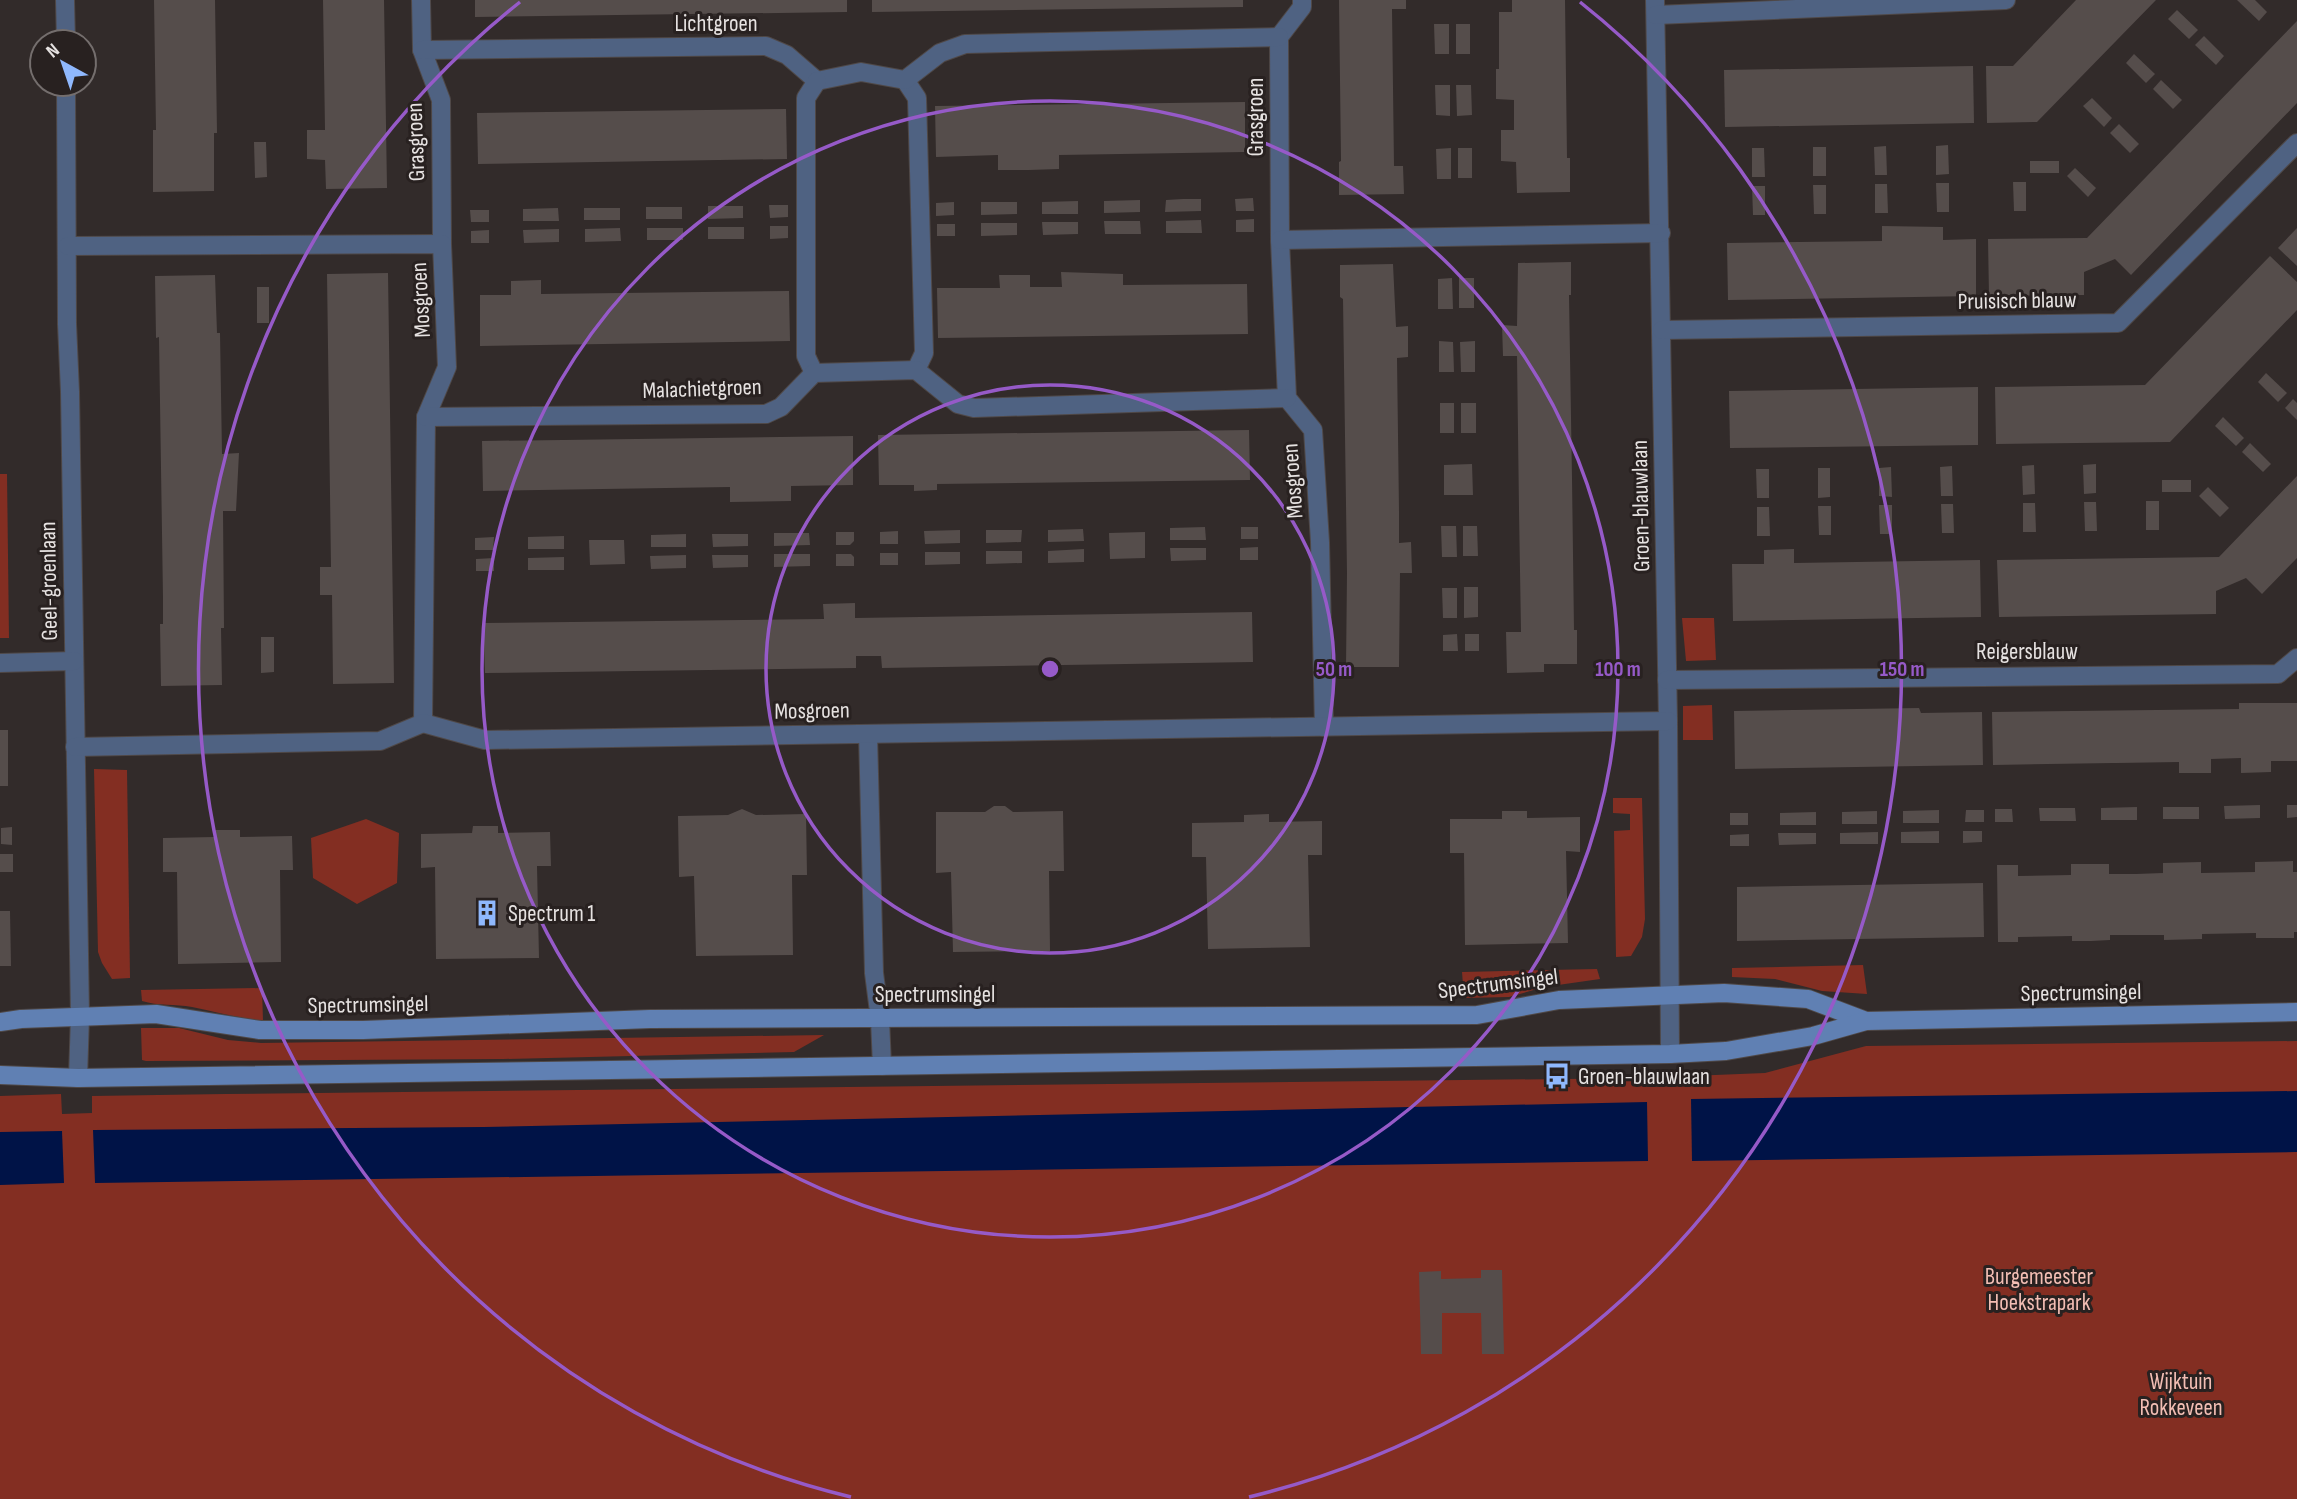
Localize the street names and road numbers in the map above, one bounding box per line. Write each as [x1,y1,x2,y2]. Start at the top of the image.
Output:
street label: Lichtgroen [674,10,758,38]
street label: Grasgroen [1242,78,1270,156]
street label: Grasgroen [401,102,431,182]
street label: Mosgroen [405,262,437,338]
street label: Pruisisch blauw [1957,286,2077,316]
street label: Malachietgroen [642,373,762,405]
street label: Groen-blauwlaan [1626,440,1656,572]
street label: Mosgroen [1276,442,1310,520]
street label: Geel-groenlaan [34,521,64,641]
street label: Reigersblauw [1976,638,2078,666]
street label: Mosgroen [774,696,850,726]
street label: Spectrumsingel [1437,963,1560,1005]
street label: Spectrumsingel [2020,978,2142,1008]
street label: Spectrumsingel [875,981,995,1009]
street label: Spectrumsingel [307,990,429,1020]

